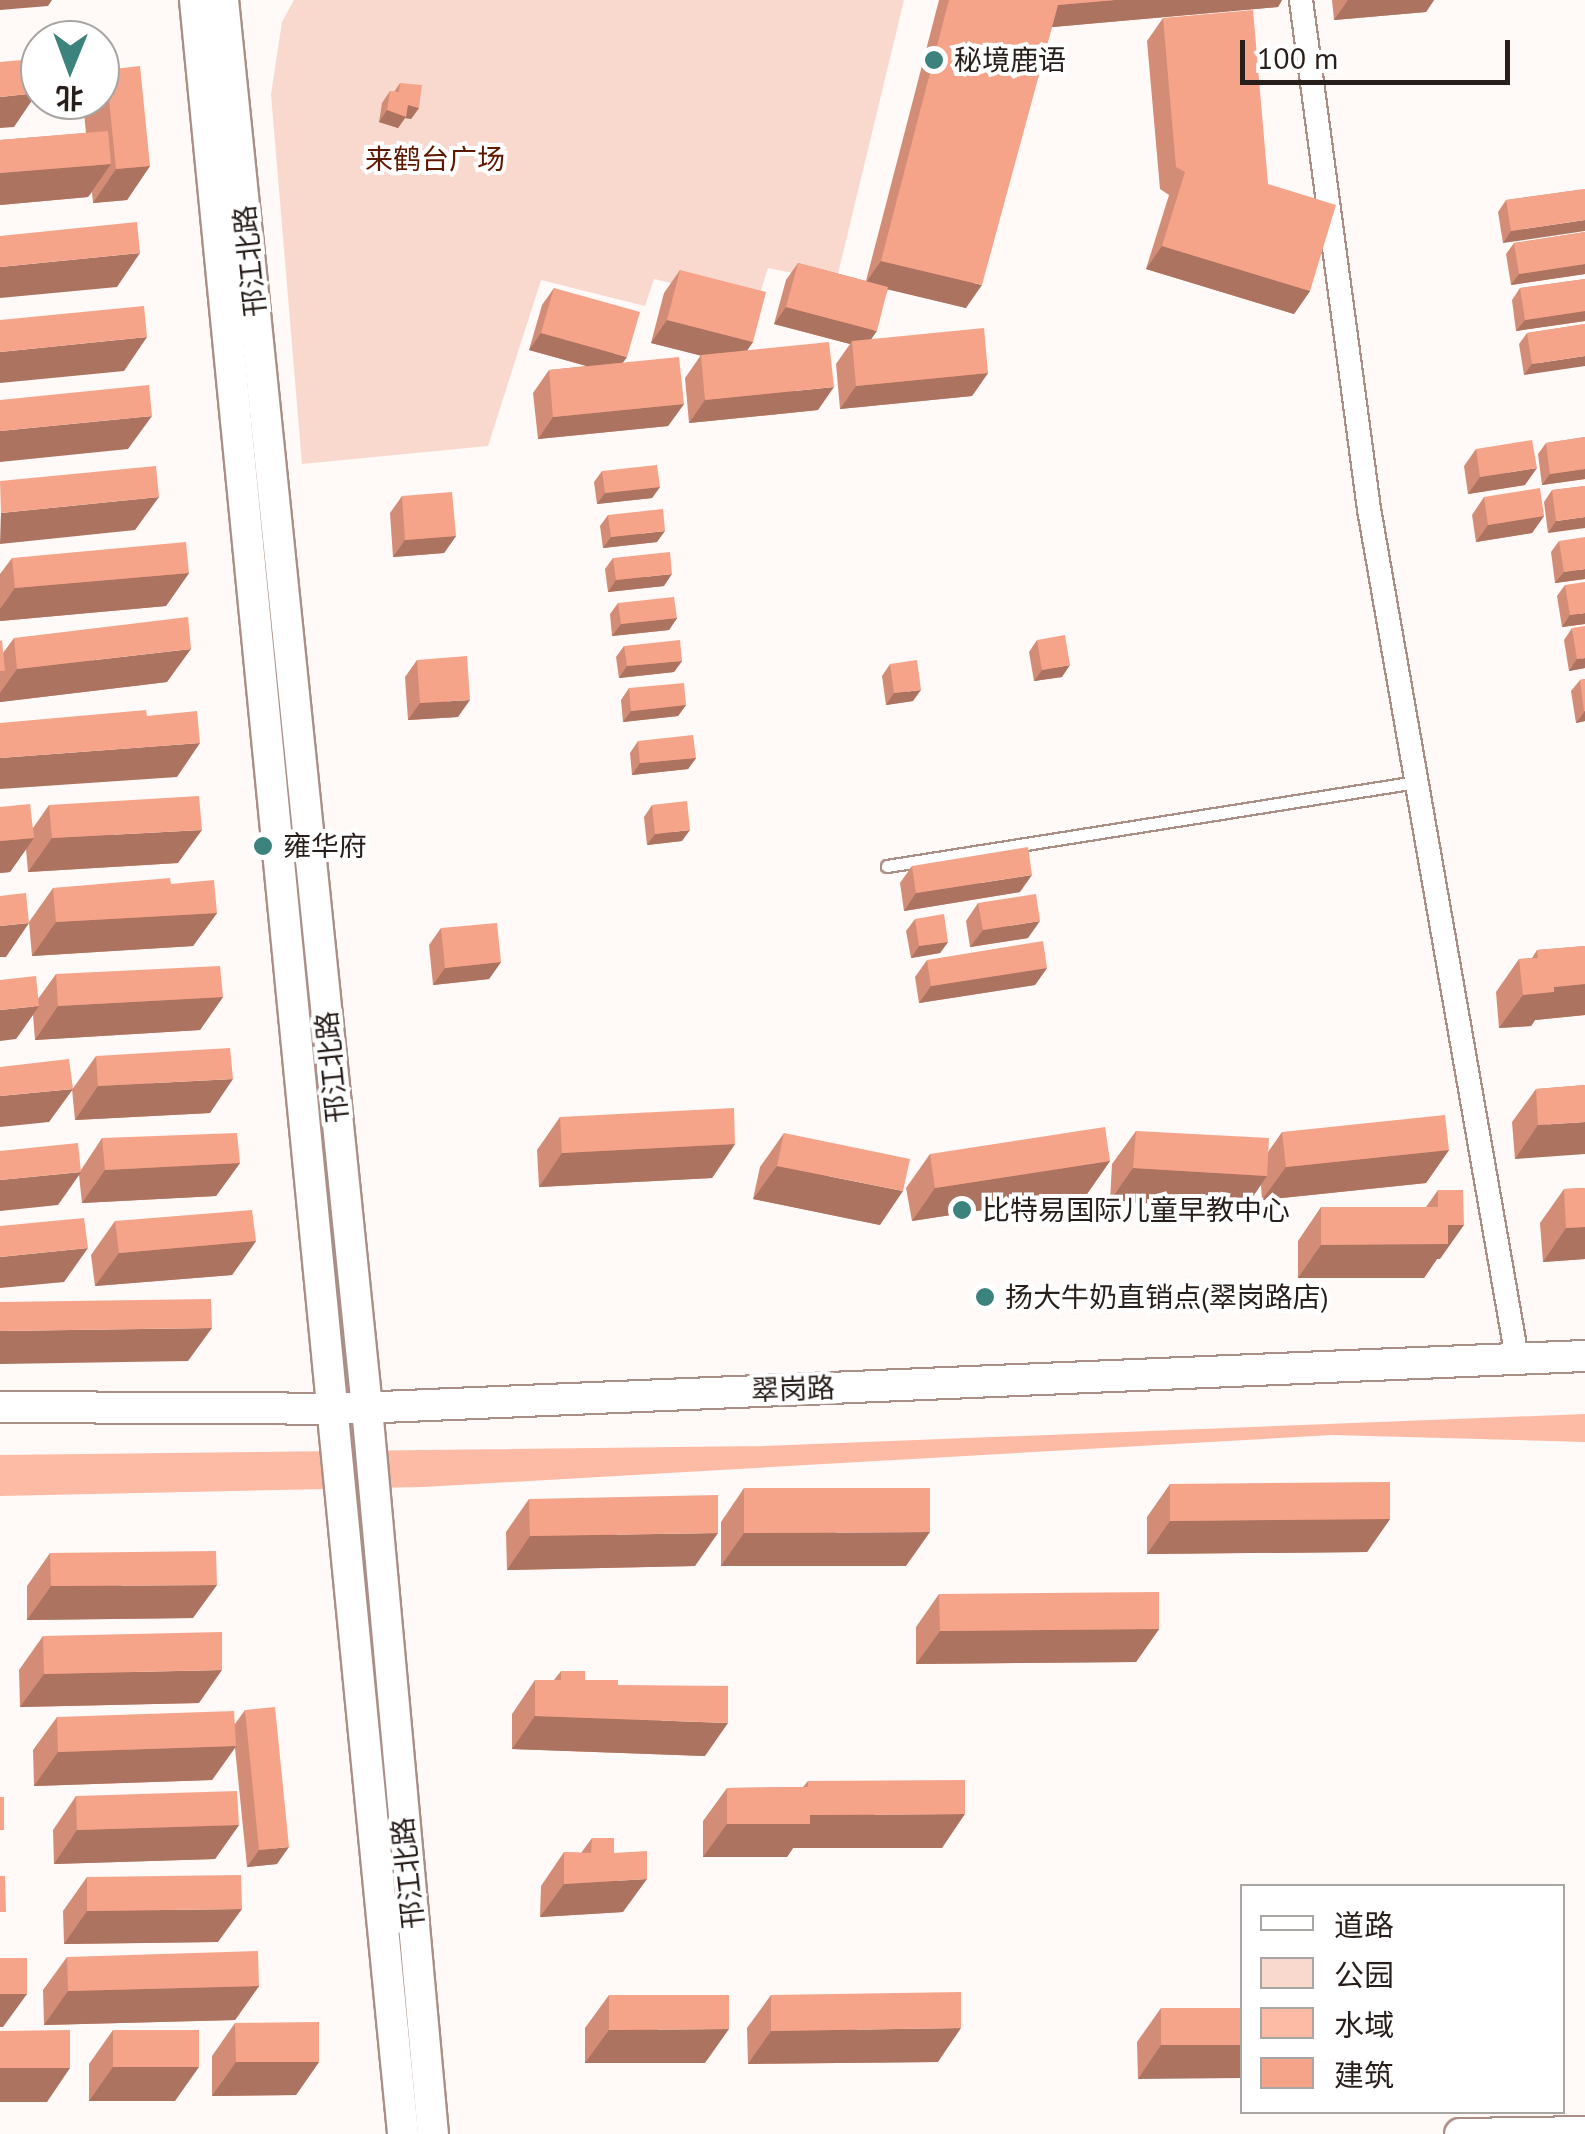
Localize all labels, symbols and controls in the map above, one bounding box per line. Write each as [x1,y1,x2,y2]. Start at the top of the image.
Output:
north arrow [20,20,120,120]
scale bar [1245,20,1515,82]
text: 100 m [1257,38,1338,77]
place label: 秘境鹿语 [954,43,1066,77]
marker: 秘境鹿语 [923,49,945,71]
text: 北 [55,80,84,117]
park label: 来鹤台广场 [365,142,505,176]
street label: 邗江北路 [227,204,273,318]
place label: 雍华府 [283,829,367,863]
marker: 雍华府 [252,835,274,857]
street label: 邗江北路 [309,1010,355,1124]
place label: 比特易国际儿童早教中心 [982,1193,1290,1227]
marker: 比特易国际儿童早教中心 [951,1199,973,1221]
place label: 扬大牛奶直销点(翠岗路店) [1005,1280,1329,1314]
marker: 扬大牛奶直销点(翠岗路店) [974,1286,996,1308]
street label: 翠岗路 [750,1371,836,1407]
street label: 邗江北路 [385,1816,431,1930]
legend [1240,1884,1565,2114]
text: 道路 [1334,1905,1394,1944]
text: 公园 [1334,1955,1394,1994]
text: 水域 [1334,2005,1394,2044]
text: 建筑 [1334,2055,1394,2094]

